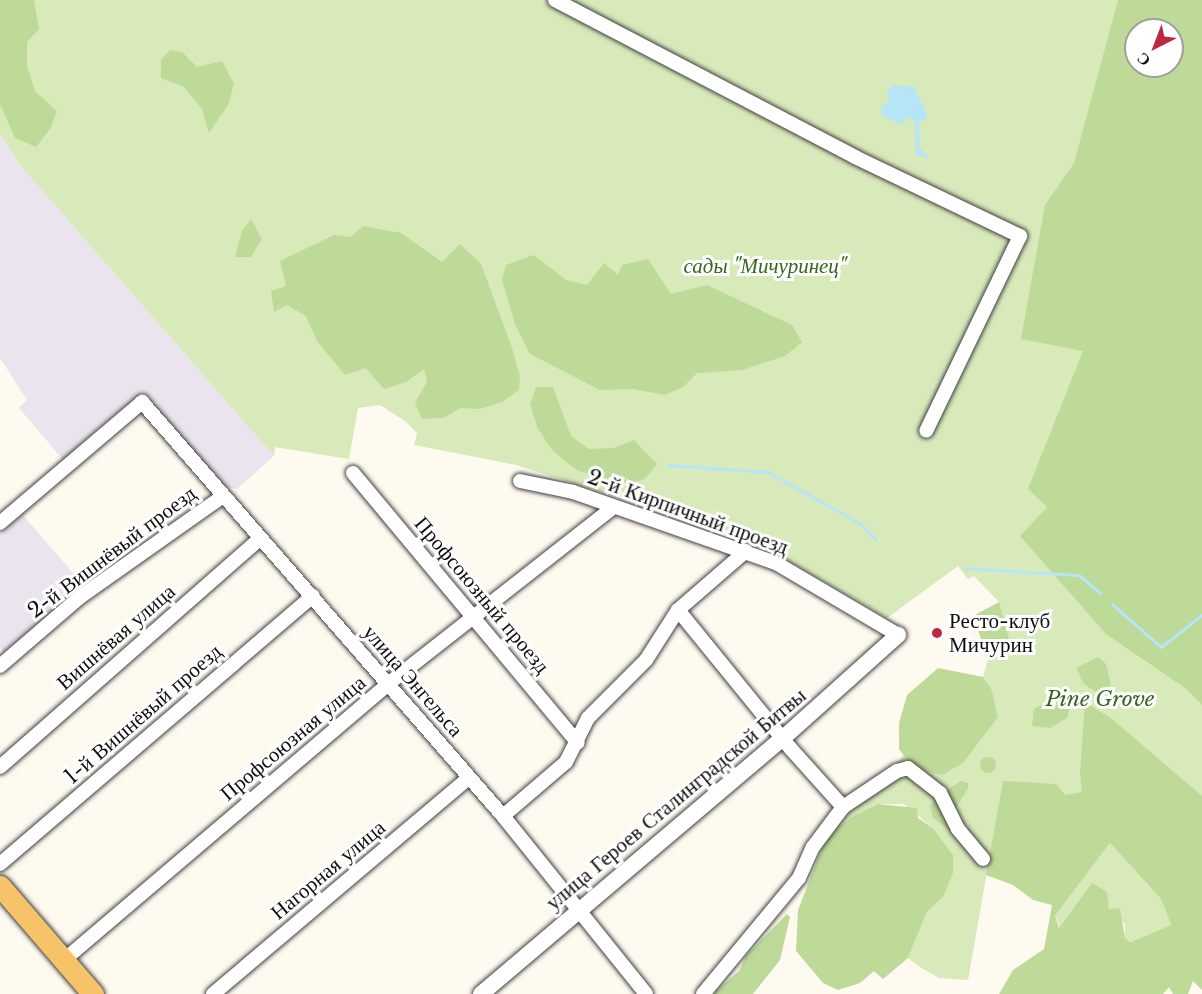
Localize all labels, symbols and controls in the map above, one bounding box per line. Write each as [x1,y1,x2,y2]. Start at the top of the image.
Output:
north arrow [1124,18,1184,78]
text: С [1132,49,1154,71]
park label: сады "Мичуринец" [683,253,847,279]
street label: 2-й Кирпичный проезд [584,464,792,560]
street label: 2-й Вишнёвый проезд [23,481,201,623]
street label: Профсоюзный проезд [409,511,555,679]
street label: Вишнёвая улица [52,579,180,695]
place label: Ресто-клуб Мичурин [949,608,1050,658]
street label: улица Энгельса [358,620,468,742]
marker: Ресто-клуб Мичурин [930,626,944,640]
street label: 1-й Вишнёвый проезд [59,639,227,789]
street label: Профсоюзная улица [215,670,371,806]
street label: улица Героев Сталинградской Битвы [541,683,811,915]
park label: Pine Grove [1046,686,1154,712]
street label: Нагорная улица [266,815,390,925]

